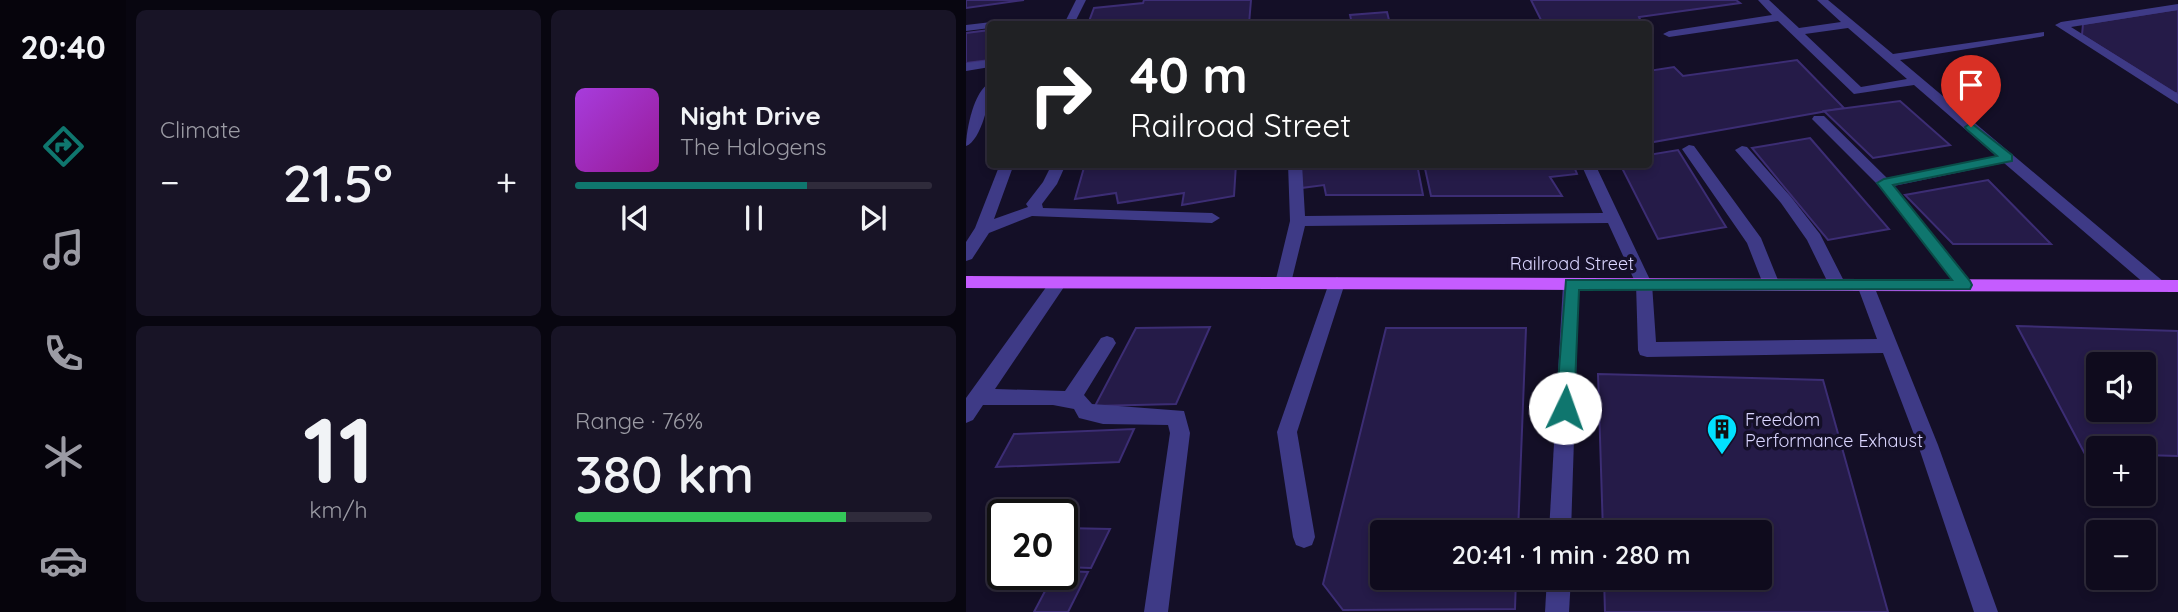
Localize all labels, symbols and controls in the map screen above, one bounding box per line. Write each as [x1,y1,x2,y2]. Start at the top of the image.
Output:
text: 20:40 [20,27,106,67]
text: 40 m [1130,44,1248,105]
icon: right [1015,49,1106,140]
pin [1941,55,2001,127]
icon: arrive [1952,66,1990,104]
text: Night Drive [680,99,821,132]
text: Railroad Street [1130,105,1351,145]
text: Climate [160,115,241,144]
icon: directions [39,122,88,171]
text: The Halogens [680,132,827,161]
text: 21.5° [283,150,393,215]
text: − [160,158,180,206]
text: + [496,158,517,206]
icon: previous [616,199,654,237]
icon: pause [735,199,773,237]
icon: next [854,199,892,237]
icon: music [39,225,88,274]
street label: Railroad Street [1510,252,1634,275]
icon: phone [39,329,88,378]
map controls [2086,352,2156,590]
button: sound [2086,352,2156,422]
position arrow [1528,371,1602,445]
text: 11 [303,392,374,506]
text: Range · 76% [575,406,703,435]
place label: Freedom Performance Exhaust [1745,408,1923,452]
building icon: Freedom Performance Exhaust [1705,412,1739,456]
icon: climate [39,432,88,481]
button: + [2086,436,2156,506]
text: 380 km [575,441,754,506]
text: km/h [309,495,368,524]
speed limit sign: 20 [987,499,1078,590]
button: − [2086,520,2156,590]
icon: car [39,536,88,585]
text: 20:41 · 1 min · 280 m [1451,538,1691,571]

